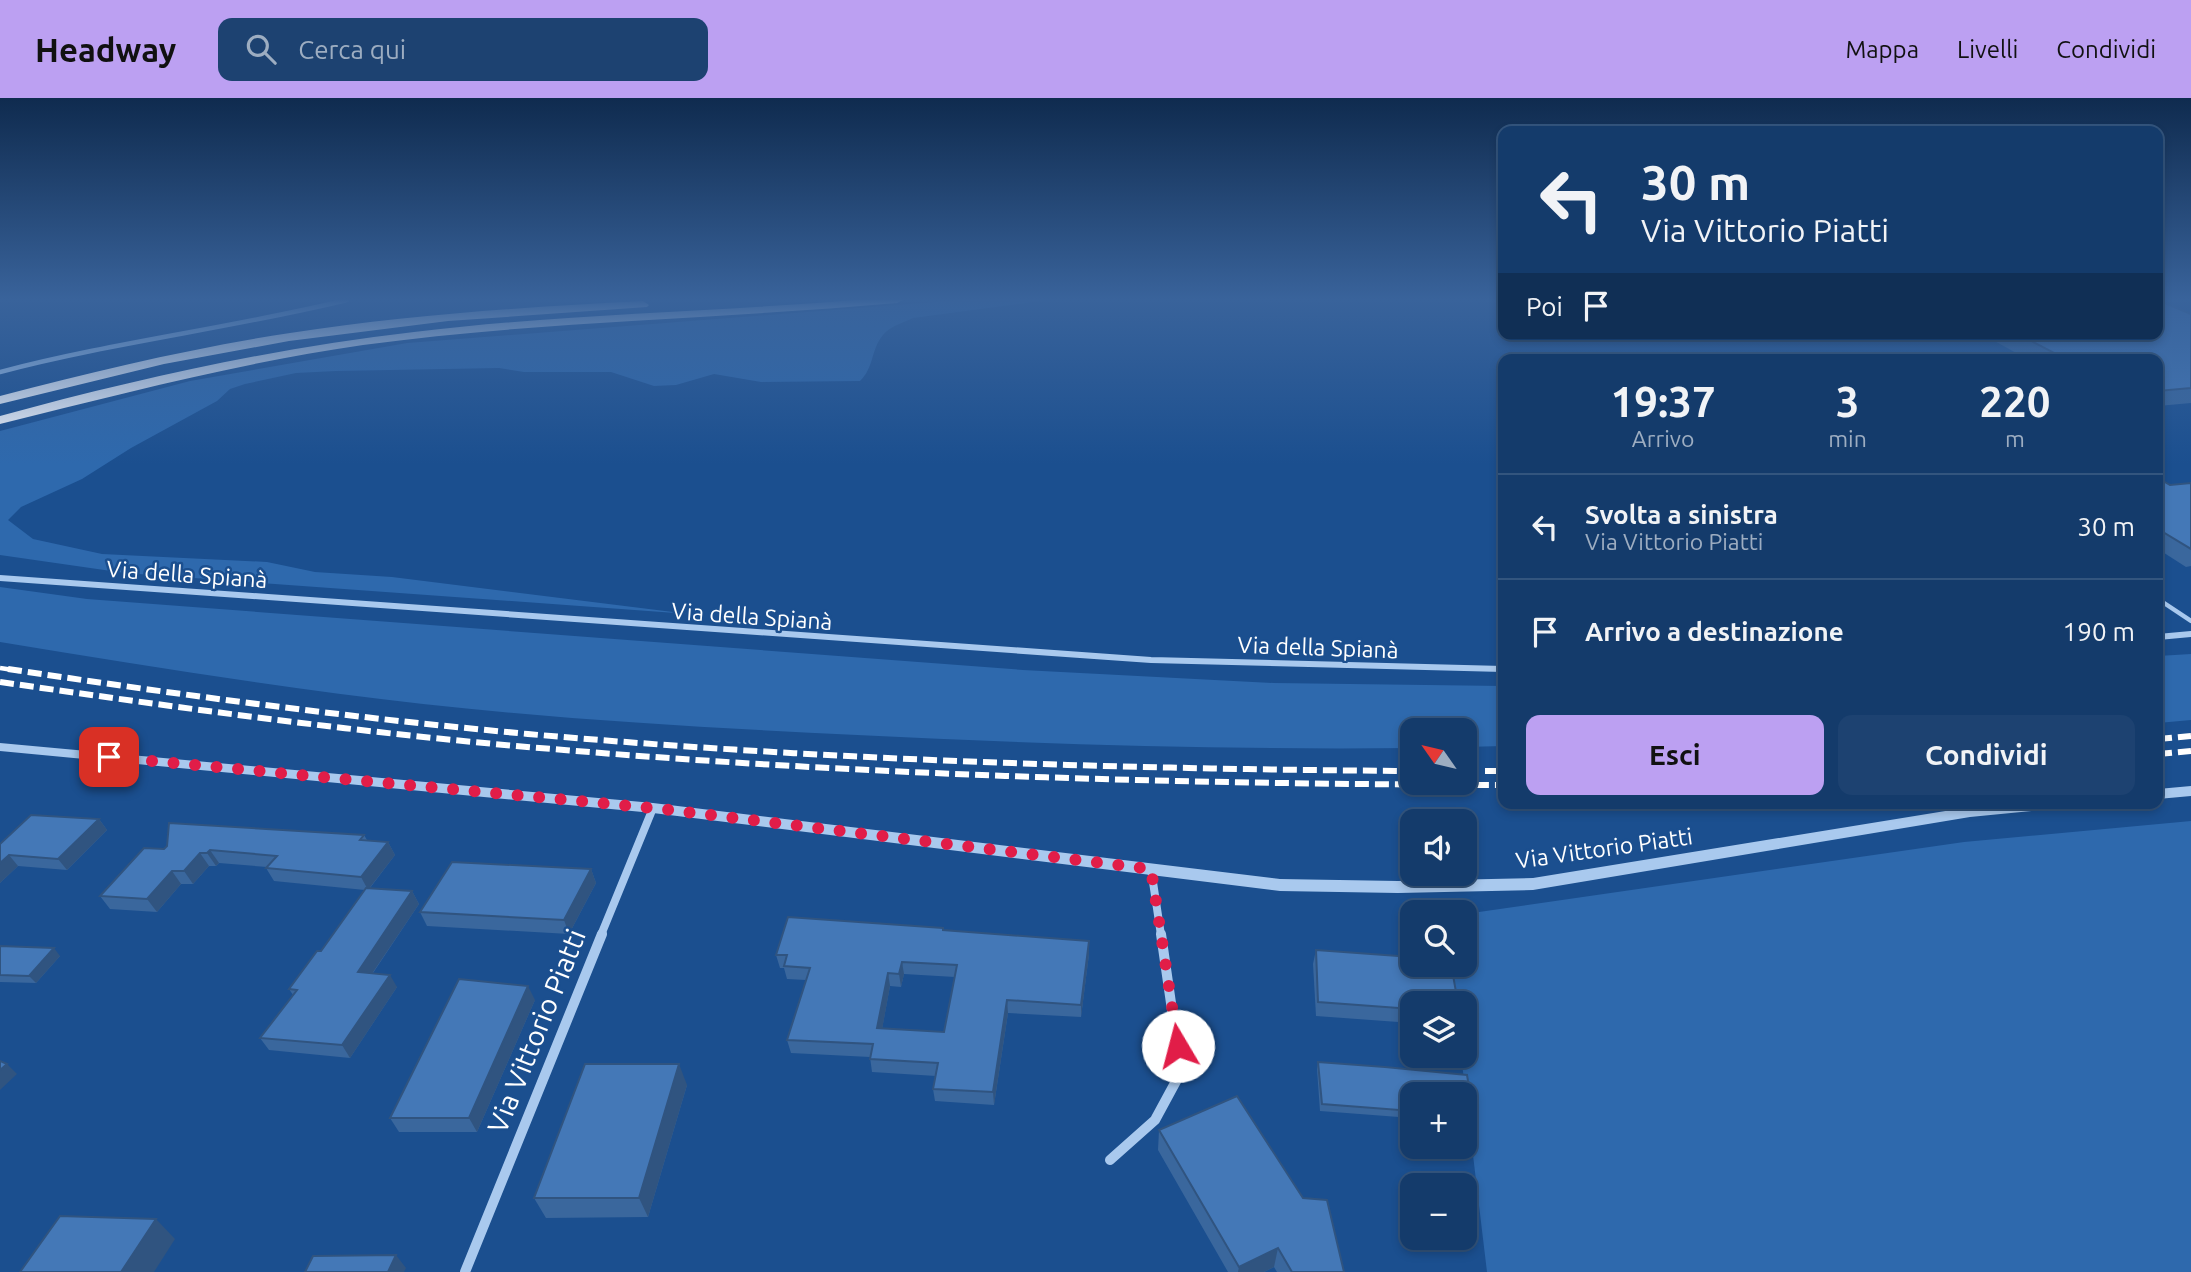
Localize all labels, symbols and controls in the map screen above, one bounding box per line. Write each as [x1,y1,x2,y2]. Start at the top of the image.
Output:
search box [218,18,708,81]
icon: search [242,30,280,68]
text: Headway [35,31,176,68]
text: Cerca qui [298,35,406,64]
text: Mappa [1845,36,1919,63]
text: Livelli [1957,36,2018,63]
text: Condividi [2056,36,2156,63]
icon: left [1526,154,1617,245]
text: 30 m [1641,154,1750,209]
text: Via Vittorio Piatti [1641,212,1889,248]
icon: arrive [1577,287,1615,325]
text: Poi [1526,292,1563,321]
text: 19:37 [1611,378,1716,425]
text: 3 [1836,378,1859,425]
text: 220 [1979,378,2050,425]
text: Arrivo [1632,426,1694,451]
text: min [1828,426,1867,451]
text: m [2005,426,2025,451]
text: Svolta a sinistra [1585,500,1778,529]
icon: left [1526,508,1564,546]
text: 30 m [2077,512,2135,541]
text: Via Vittorio Piatti [1585,529,1763,554]
street label: Via della Spianà [106,556,268,592]
street label: Via della Spianà [671,598,833,634]
icon: arrive [1526,613,1564,651]
text: Arrivo a destinazione [1585,617,1844,646]
text: 190 m [2063,617,2135,646]
street label: Via della Spianà [1237,632,1399,662]
button: Esci [1526,715,1824,795]
button: Condividi [1838,715,2135,795]
north arrow [1400,718,1477,794]
map controls [1400,718,1477,1250]
pin [79,727,139,787]
icon: arrive [90,738,128,776]
button: sound [1400,809,1477,886]
street label: Via Vittorio Piatti [1514,823,1694,873]
button: search [1400,900,1477,977]
street label: Via Vittorio Piatti [481,925,591,1137]
button: layers [1400,991,1477,1068]
position arrow [1141,1009,1215,1083]
button: + [1400,1082,1477,1159]
button: − [1400,1173,1477,1250]

